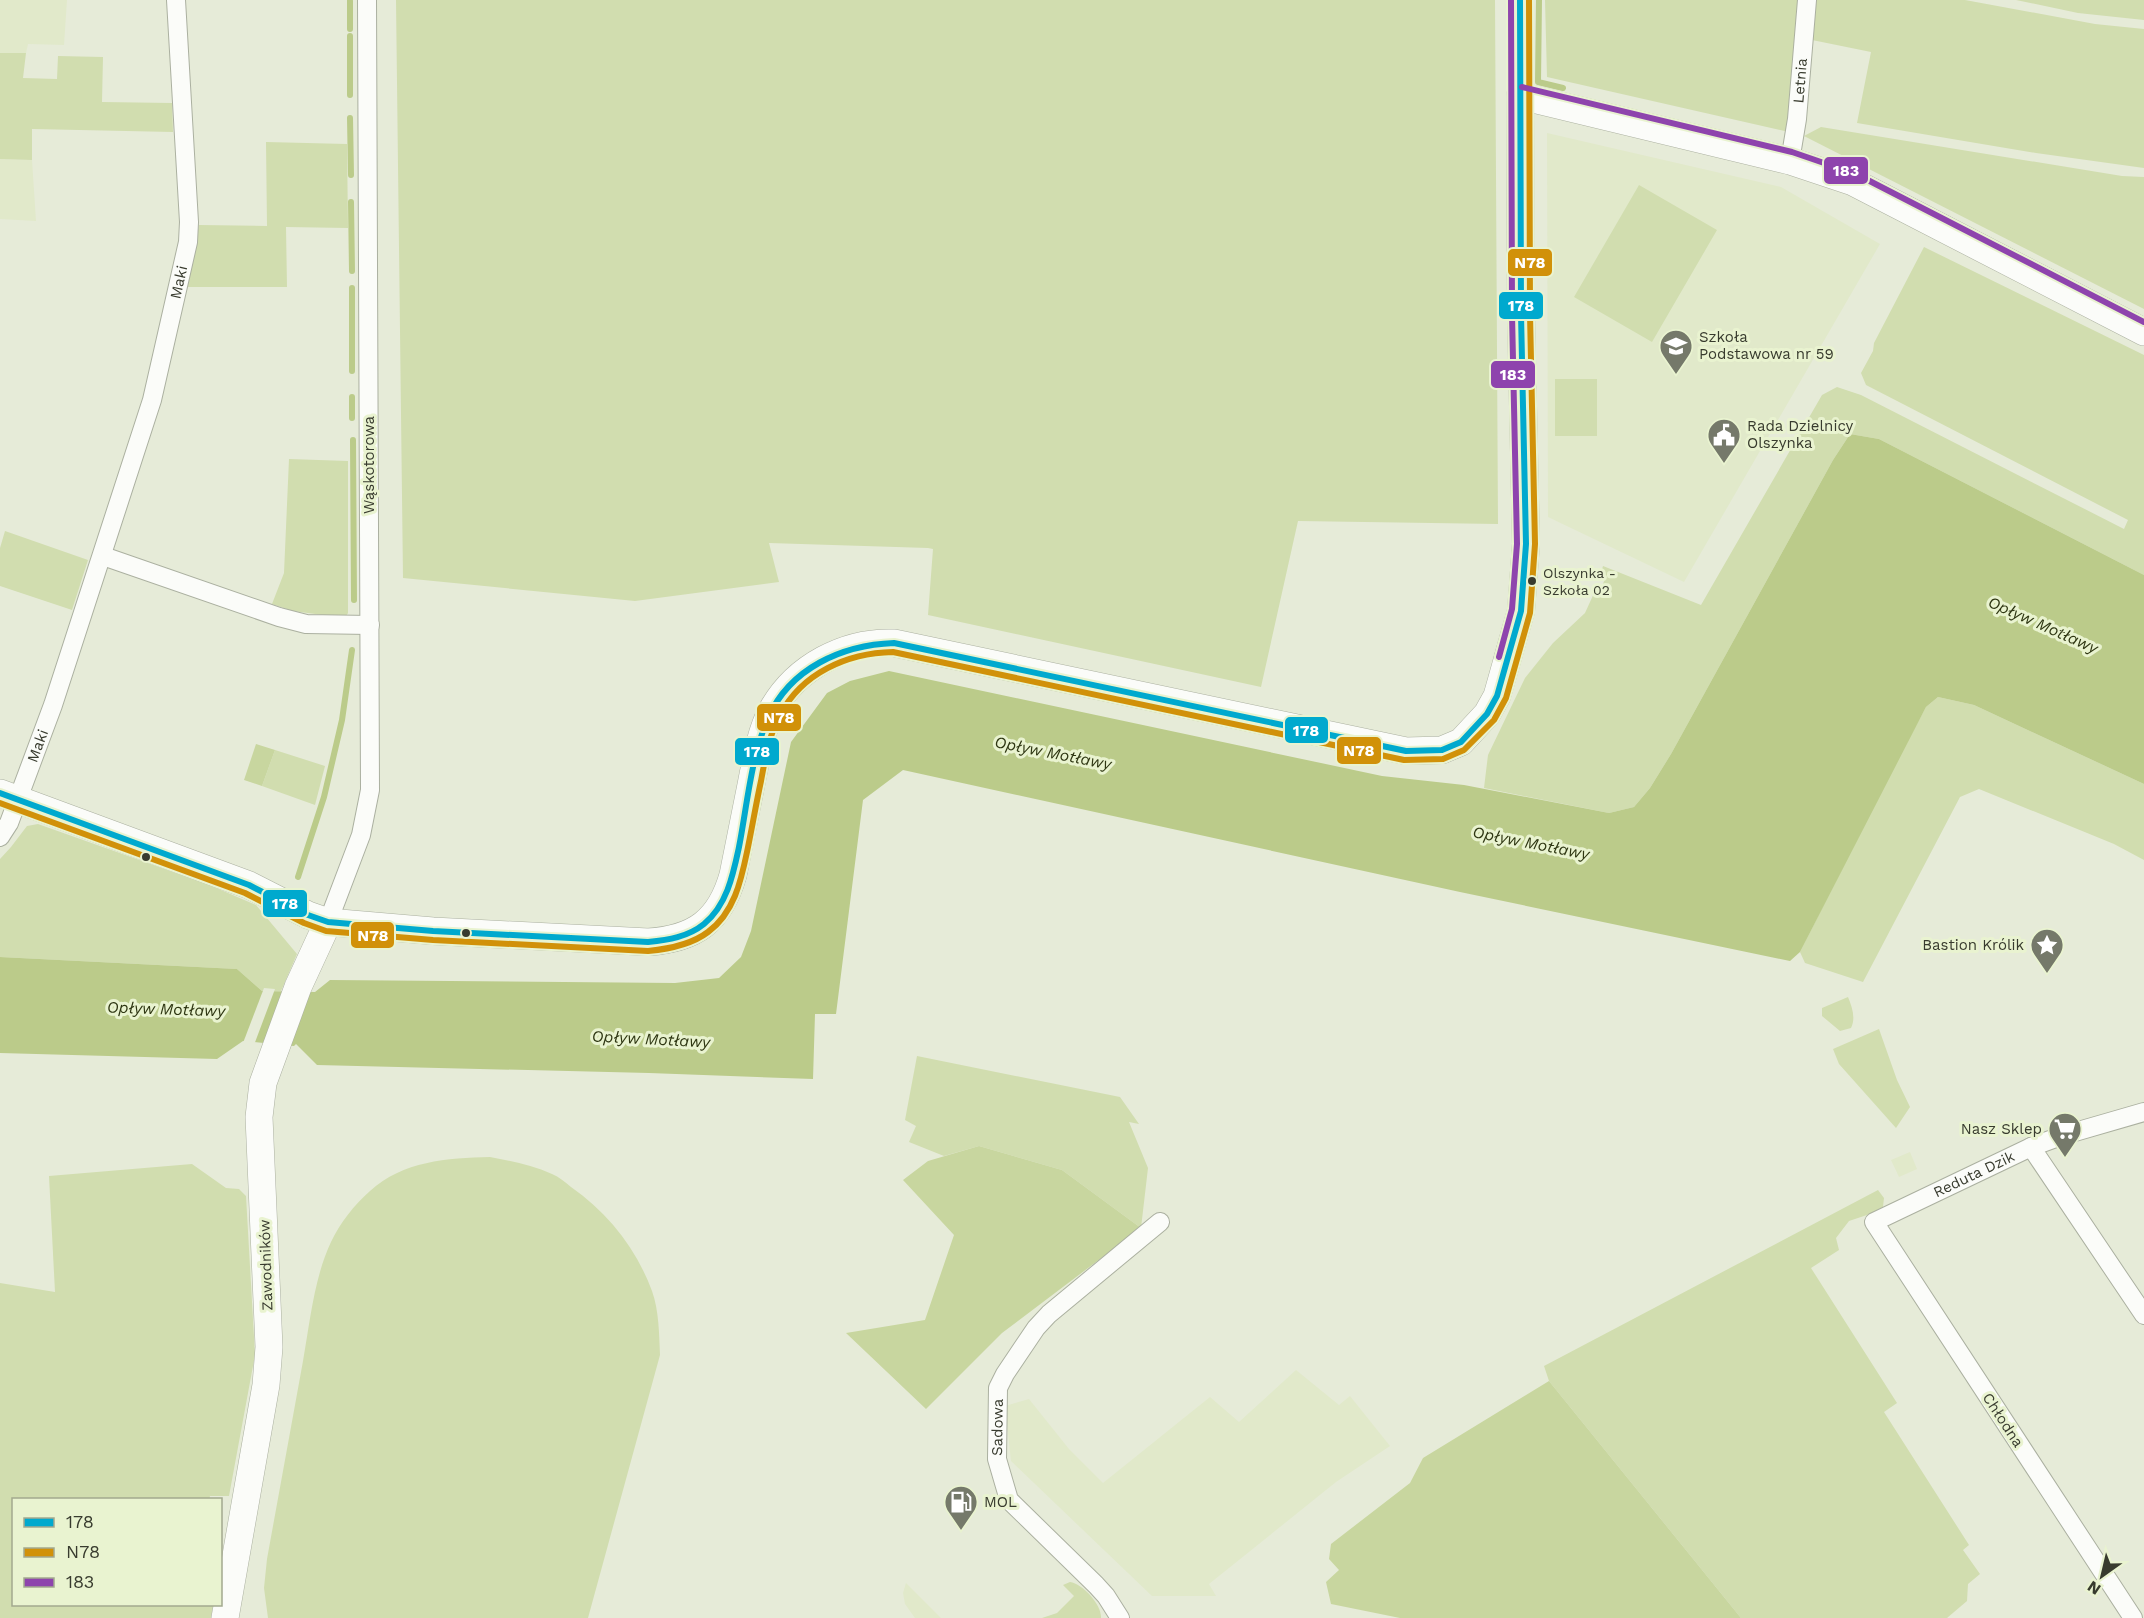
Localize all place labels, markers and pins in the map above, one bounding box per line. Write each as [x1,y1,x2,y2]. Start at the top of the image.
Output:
school or university icon: Szkoła Podstawowa nr 59 [1658,328,1694,375]
place label: Szkoła Podstawowa nr 59 [1699,328,1834,363]
public building icon: Rada Dzielnicy Olszynka [1706,417,1742,464]
place label: Rada Dzielnicy Olszynka [1747,417,1853,452]
place label: Olszynka - Szkoła 02 [1543,565,1616,598]
marker: Olszynka - Szkoła 02 [1526,575,1538,587]
unlabelled marker [140,851,152,863]
unlabelled marker [460,927,472,939]
place icon: Bastion Królik [2029,927,2065,974]
place label: Bastion Królik [1922,936,2024,954]
supermarket icon: Nasz Sklep [2047,1111,2083,1158]
place label: Nasz Sklep [1961,1120,2042,1138]
fuel station icon: MOL [943,1484,979,1531]
place label: MOL [984,1493,1017,1511]

